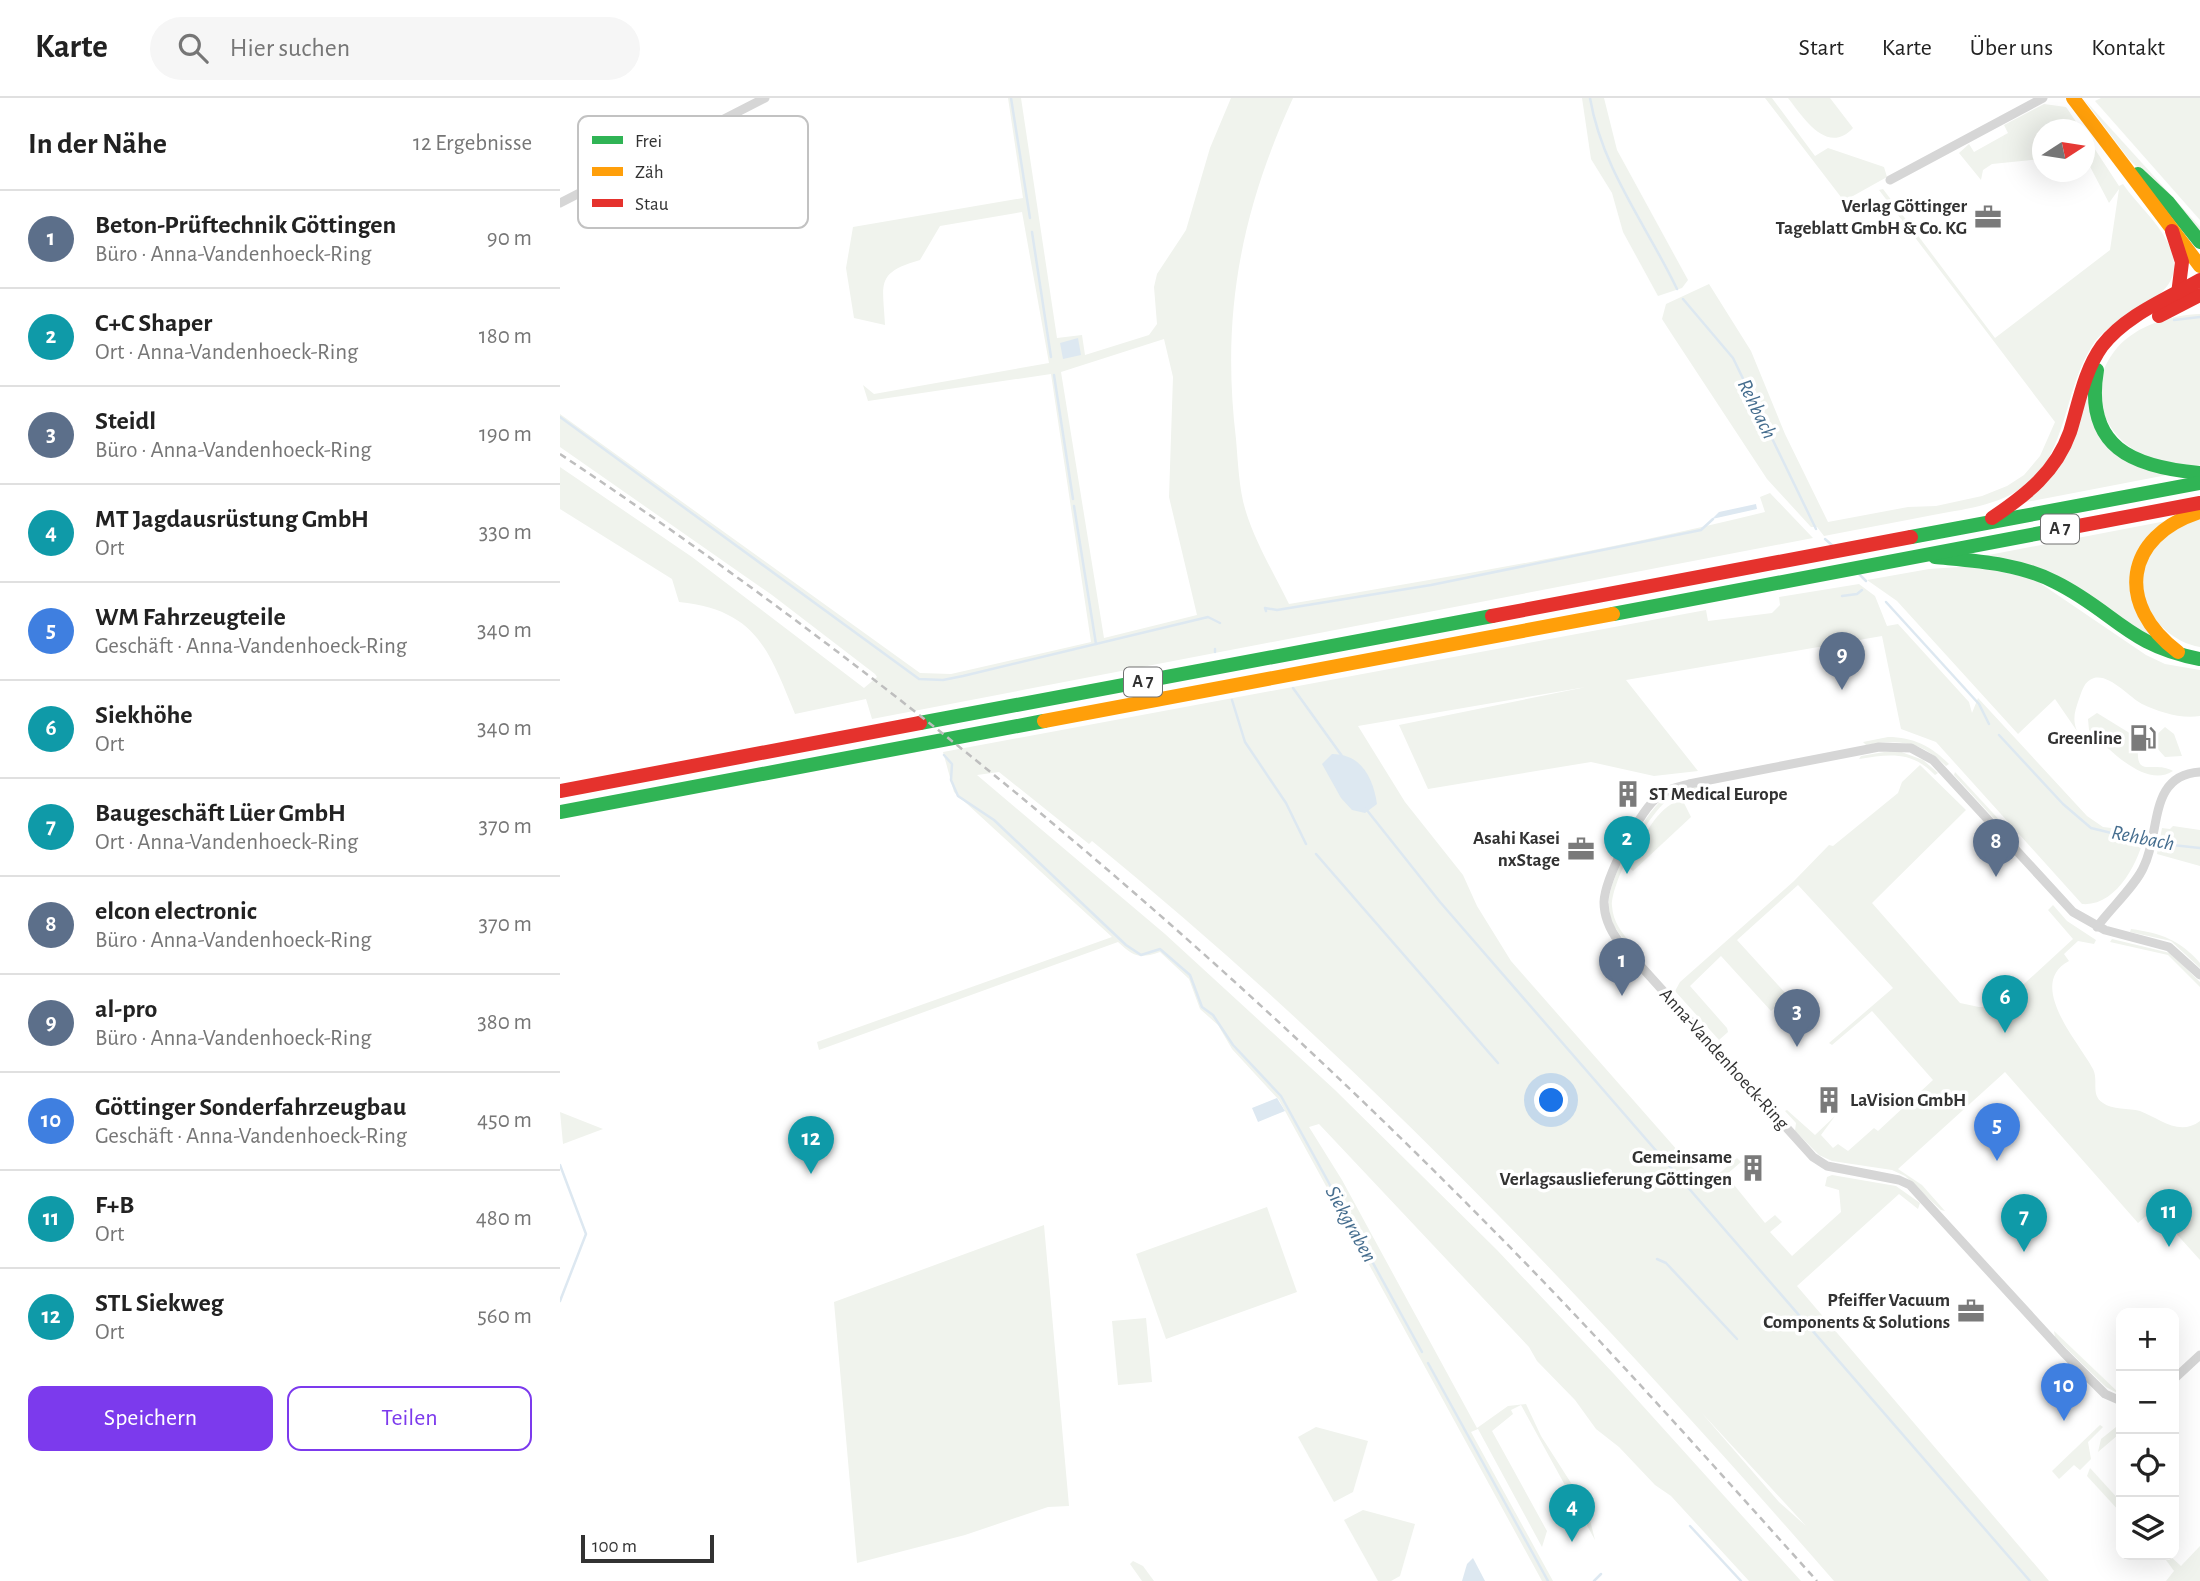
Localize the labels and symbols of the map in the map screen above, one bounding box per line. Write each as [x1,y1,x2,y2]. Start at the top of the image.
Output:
legend [578,116,808,228]
north arrow [2032,119,2095,182]
text: Frei [635,132,662,151]
text: Zäh [635,163,664,182]
text: Stau [635,195,669,214]
place label: Verlag Göttinger Tageblatt GmbH & Co. KG [1776,197,1967,238]
office icon: Verlag Göttinger Tageblatt GmbH & Co. KG [1973,202,2003,232]
water label: Rehbach [1734,376,1780,442]
road number: A 7 [2041,514,2079,544]
pin: 9 [1819,632,1865,690]
road number: A 7 [1124,668,1162,696]
fuel station icon: Greenline [2128,723,2158,753]
place label: Greenline [2047,729,2122,748]
building icon: ST Medical Europe [1613,779,1643,809]
place label: ST Medical Europe [1649,785,1788,804]
pin: 2 [1604,816,1650,874]
pin: 8 [1973,819,2019,877]
water label: Rehbach [2110,822,2176,854]
place label: Asahi Kasei nxStage [1473,829,1560,870]
office icon: Asahi Kasei nxStage [1566,834,1596,864]
pin: 1 [1599,938,1645,996]
pin: 6 [1982,975,2028,1033]
street label: Anna-Vandenhoeck-Ring [1656,985,1793,1134]
pin: 3 [1774,989,1820,1047]
your location [1534,1083,1568,1117]
building icon: LaVision GmbH [1814,1085,1844,1115]
place label: LaVision GmbH [1850,1091,1966,1110]
pin: 5 [1974,1103,2020,1161]
pin: 12 [788,1116,834,1174]
place label: Gemeinsame Verlagsauslieferung Göttingen [1499,1148,1732,1189]
building icon: Gemeinsame Verlagsauslieferung Göttingen [1738,1153,1768,1183]
water label: Siekgraben [1321,1182,1381,1266]
pin: 11 [2146,1189,2192,1247]
pin: 7 [2001,1194,2047,1252]
place label: Pfeiffer Vacuum Components & Solutions [1763,1291,1950,1332]
office icon: Pfeiffer Vacuum Components & Solutions [1956,1296,1986,1326]
pin: 10 [2041,1363,2087,1421]
pin: 4 [1549,1484,1595,1542]
scale bar [581,1532,714,1564]

